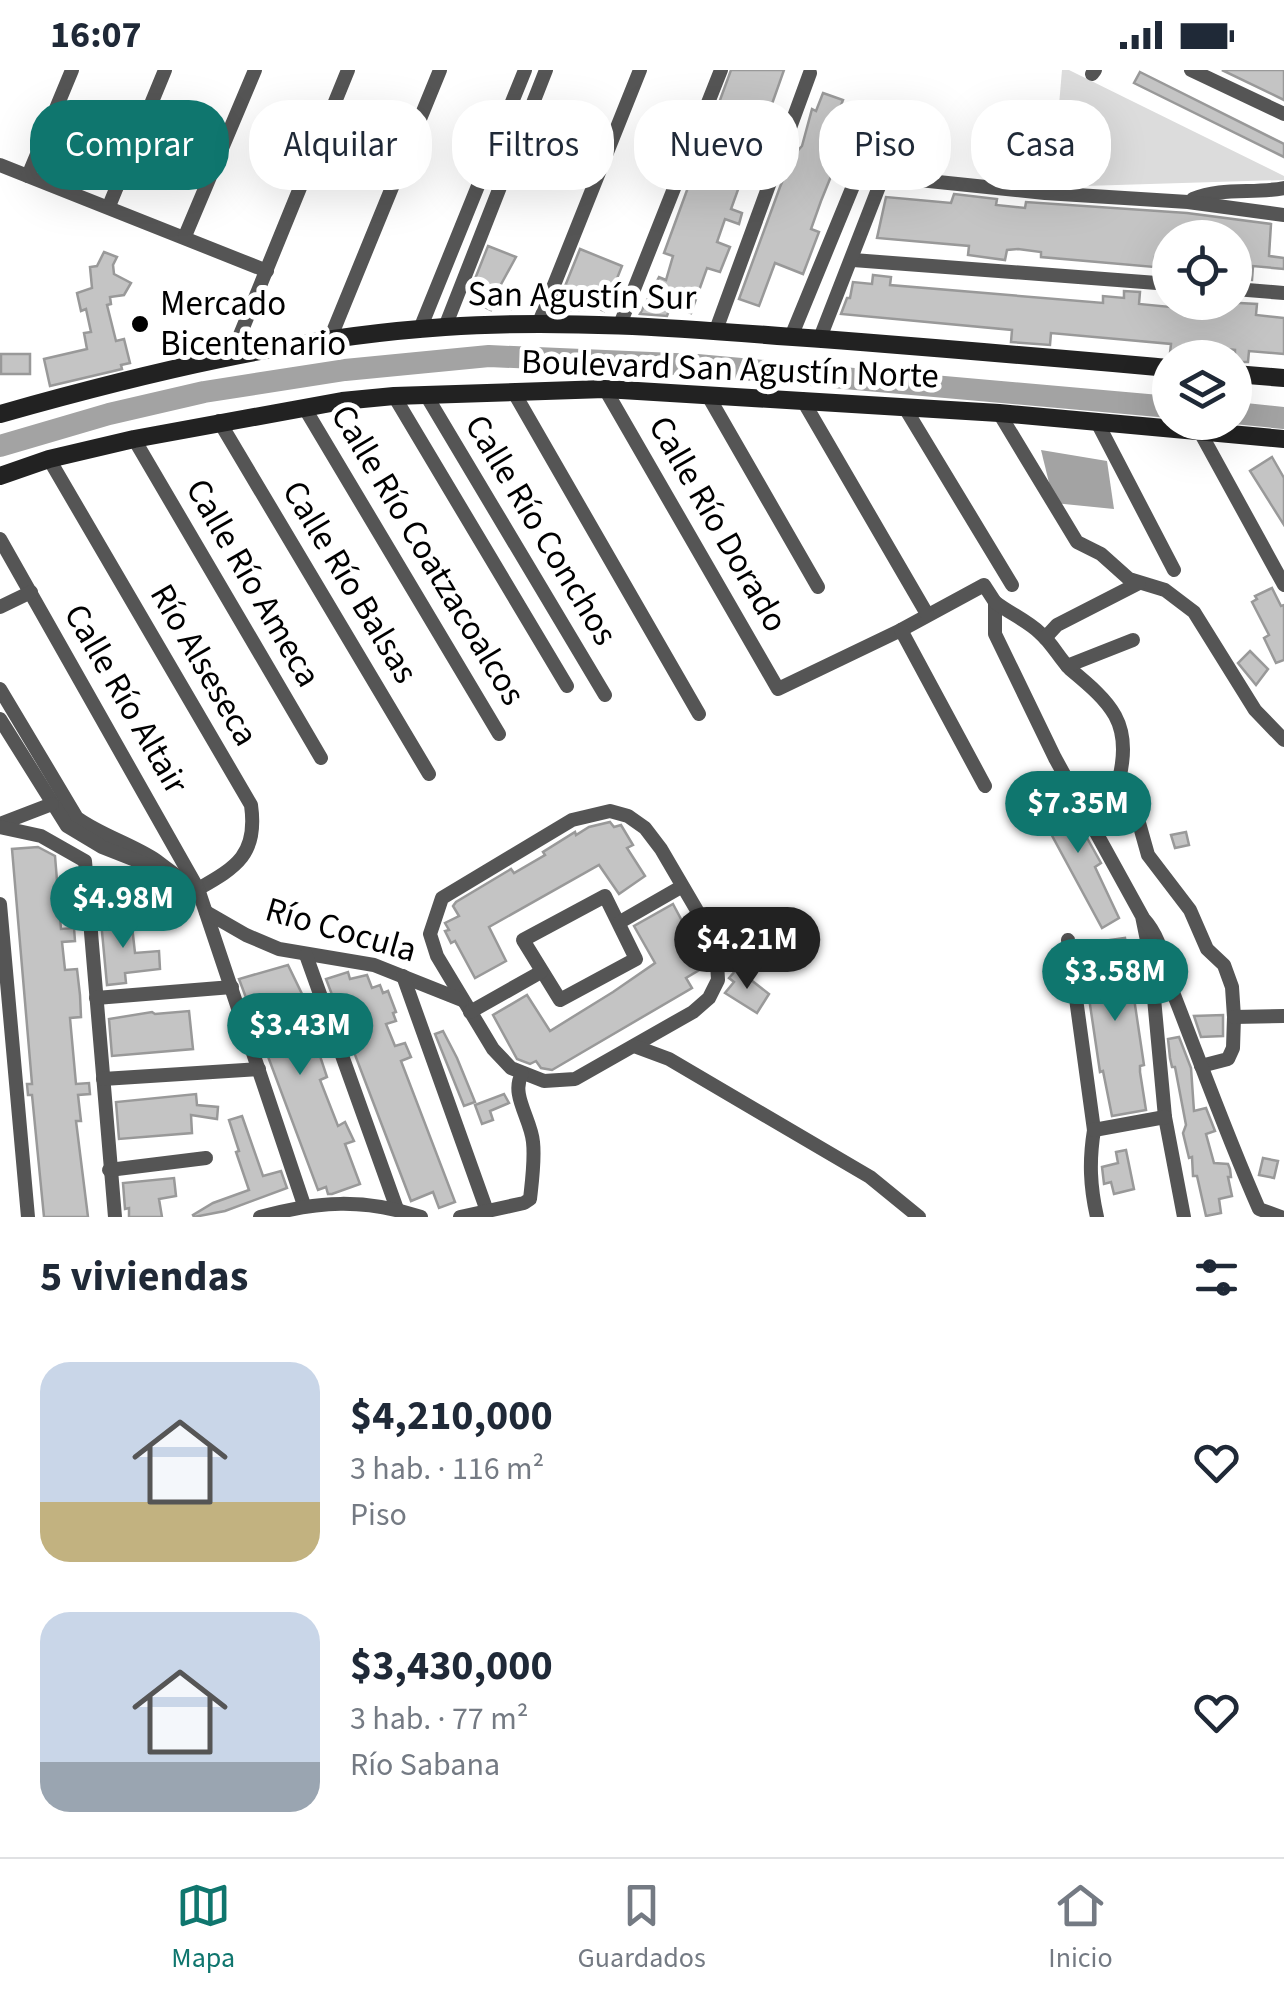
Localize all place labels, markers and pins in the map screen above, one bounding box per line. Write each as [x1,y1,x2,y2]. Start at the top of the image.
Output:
place label: Mercado Bicentenario [160,279,346,369]
marker: Mercado Bicentenario [129,313,151,335]
pin: $7.35M [997,771,1159,856]
pin: $4.98M [42,866,204,951]
pin: $4.21M [666,907,828,992]
pin: $3.58M [1034,939,1196,1024]
pin: $3.43M [219,993,381,1078]

